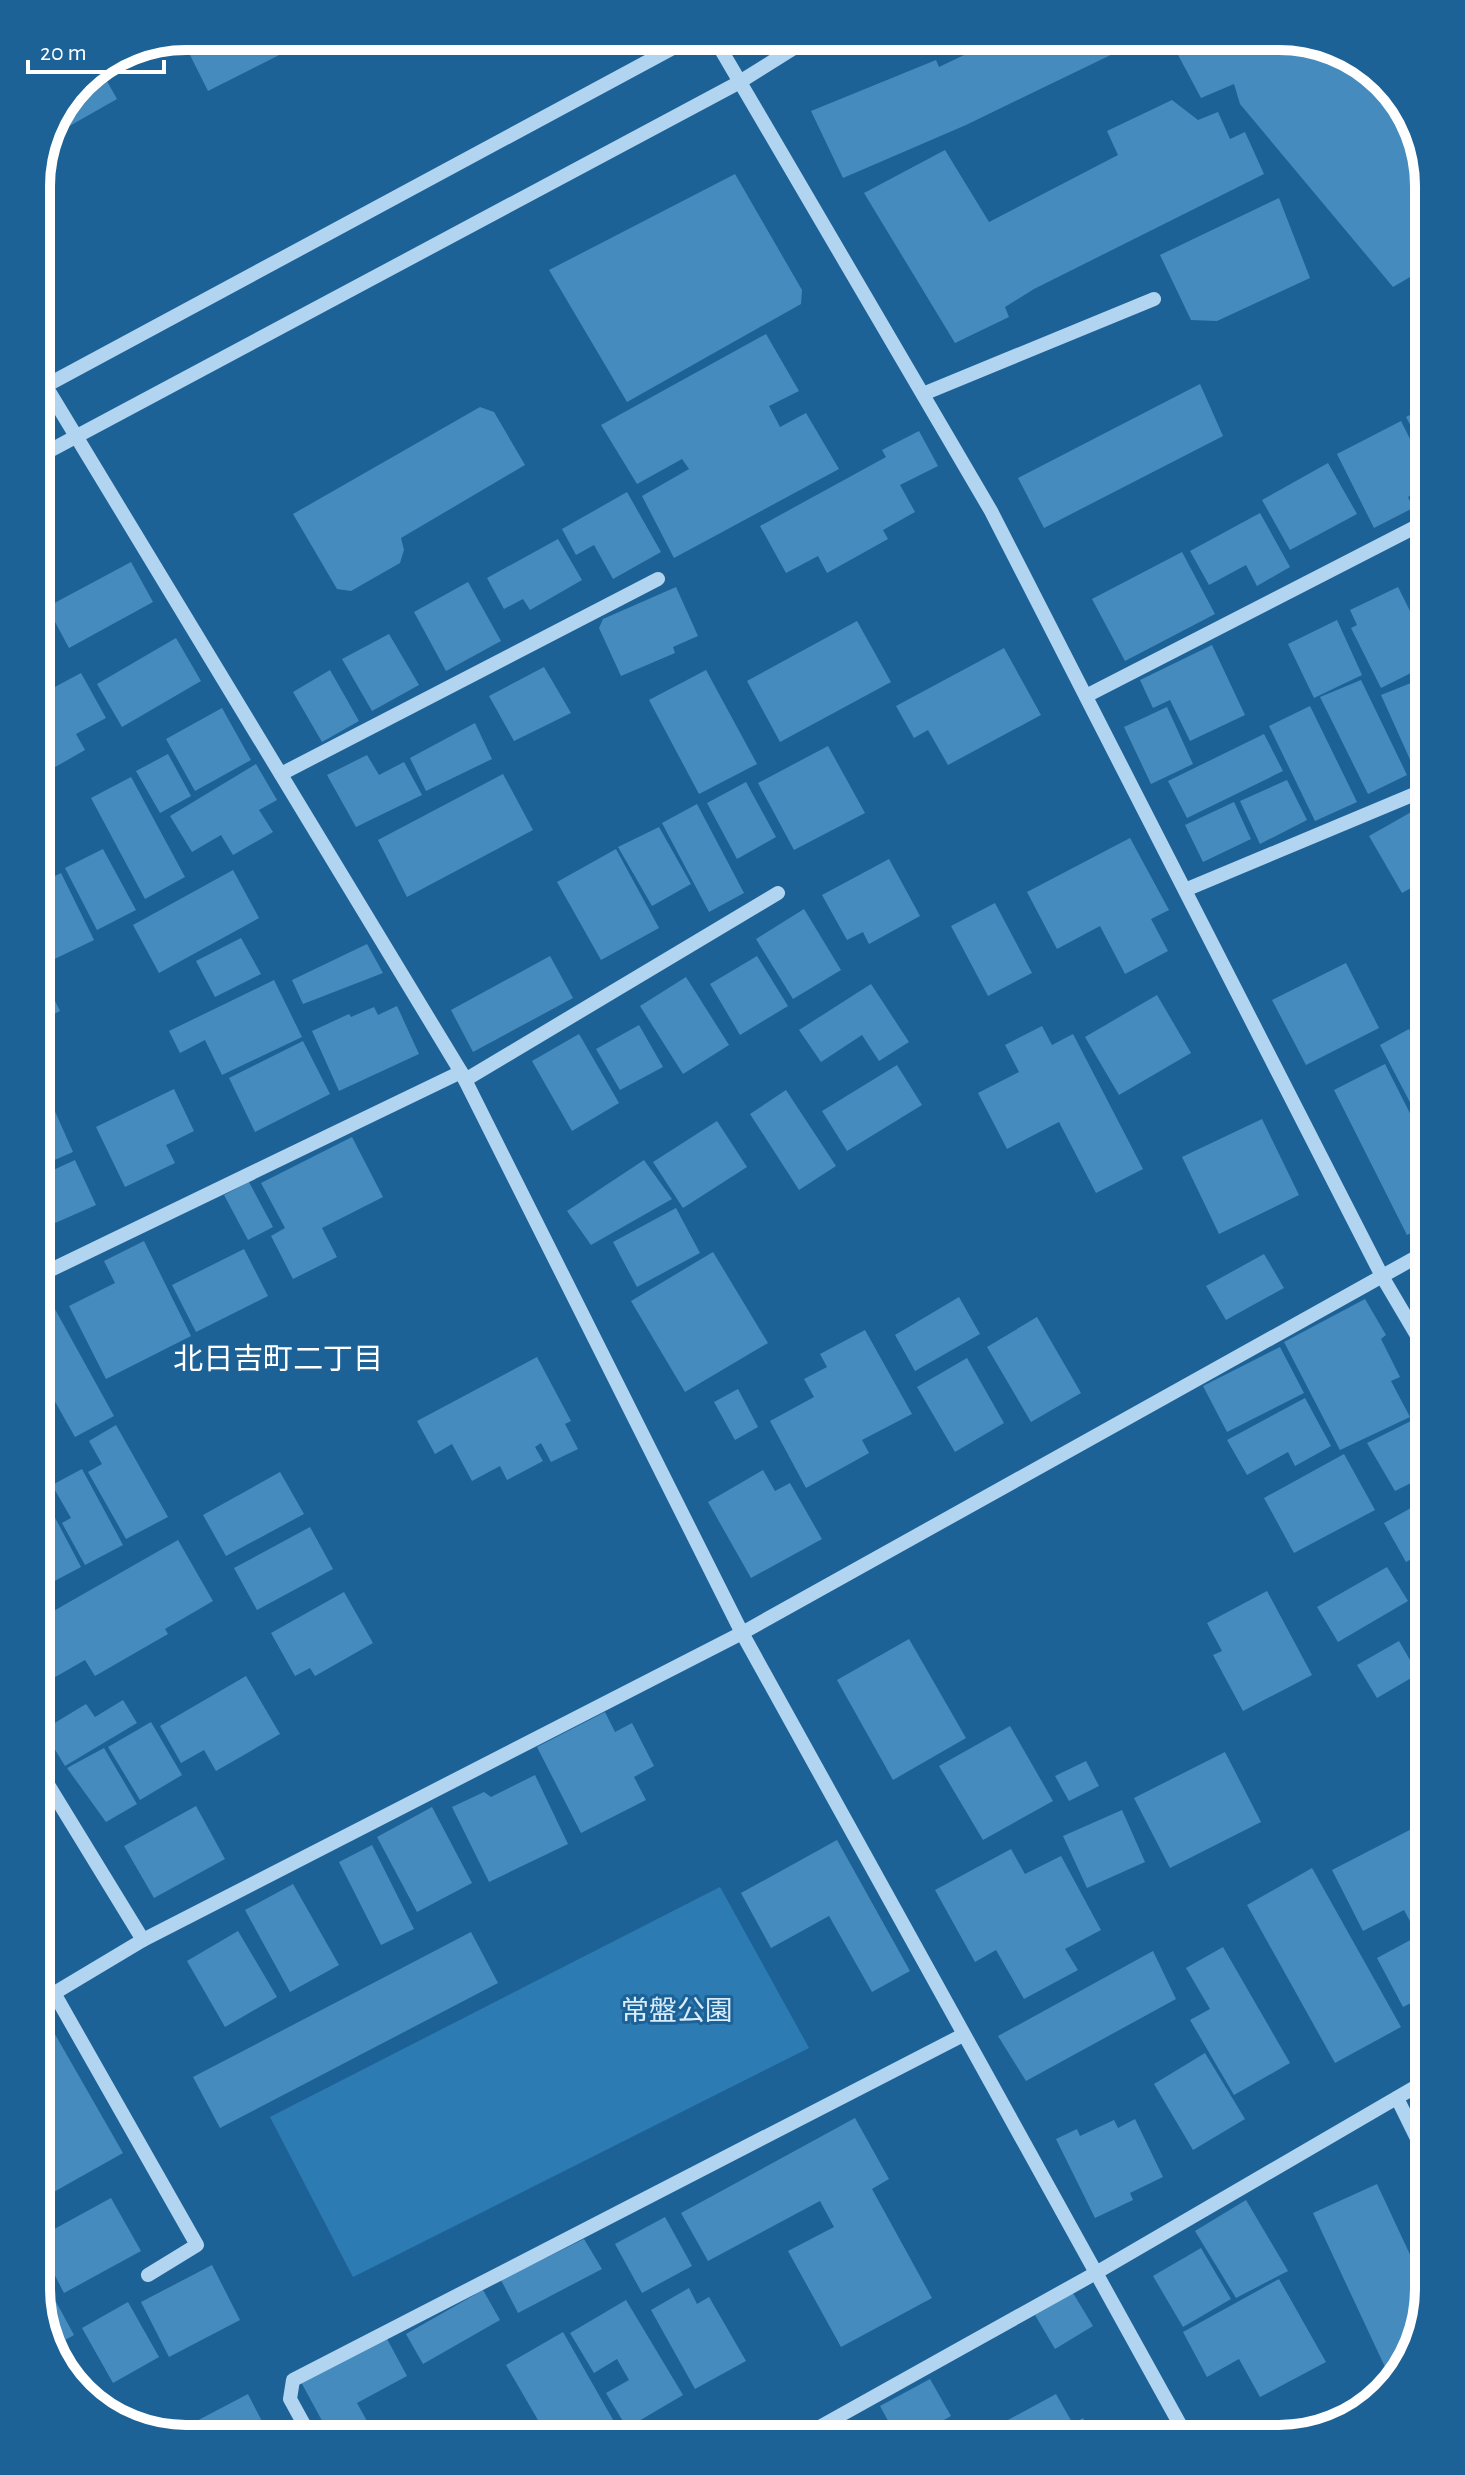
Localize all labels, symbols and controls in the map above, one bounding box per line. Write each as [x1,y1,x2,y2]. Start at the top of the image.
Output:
scale bar [28,24,164,74]
text: 20 m [40,41,87,65]
district label: 北日吉町二丁目 [173,1343,383,1375]
park label: 常盤公園 [621,1996,733,2026]

